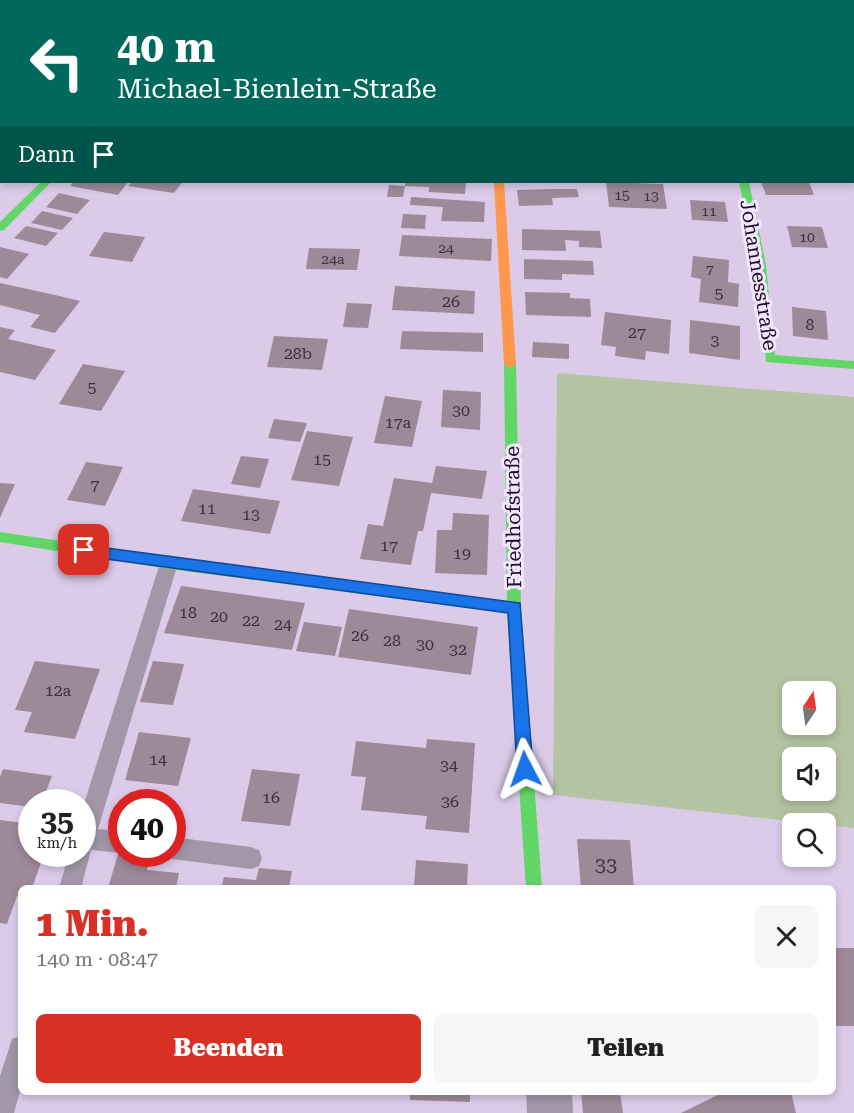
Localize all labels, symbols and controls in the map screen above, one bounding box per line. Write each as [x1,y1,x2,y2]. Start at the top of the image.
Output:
text: 40 m [117,23,215,72]
icon: left [18,24,96,102]
text: Michael-Bienlein-Straße [117,73,437,105]
icon: arrive [87,138,120,171]
text: Dann [18,142,75,167]
house number: 15 [614,187,630,203]
house number: 13 [643,188,659,204]
street label: Johannesstraße [735,198,783,352]
house number: 11 [701,203,717,219]
house number: 10 [799,229,815,245]
house number: 24 [438,240,454,256]
house number: 24a [321,251,345,267]
house number: 7 [706,261,714,277]
house number: 5 [715,284,724,303]
house number: 26 [442,292,460,311]
house number: 8 [806,315,815,334]
house number: 27 [628,323,646,342]
house number: 3 [711,331,720,350]
house number: 28b [284,344,312,363]
house number: 5 [88,378,97,397]
house number: 30 [452,401,470,420]
house number: 17a [385,413,412,432]
street label: Friedhofstraße [500,446,526,588]
house number: 15 [313,450,331,469]
house number: 7 [91,475,100,494]
house number: 11 [198,499,216,518]
house number: 13 [242,505,260,524]
pin [58,524,109,575]
icon: arrive [67,533,100,566]
house number: 17 [380,536,398,555]
house number: 19 [453,544,471,563]
house number: 18 [179,603,197,622]
house number: 20 [210,607,228,626]
house number: 22 [242,611,260,630]
house number: 24 [274,615,292,634]
house number: 26 [351,626,369,645]
house number: 28 [383,631,401,650]
house number: 30 [416,635,434,654]
house number: 32 [449,640,467,659]
house number: 12a [45,681,72,700]
north arrow [782,681,836,735]
map controls [782,681,836,867]
position arrow [493,737,557,801]
button: sound [782,747,836,801]
house number: 14 [149,750,167,769]
house number: 34 [440,756,458,775]
house number: 16 [262,788,280,807]
speed limit sign: 40 [108,789,186,867]
house number: 36 [441,792,459,811]
text: 35 [40,803,74,838]
button: search [782,813,836,867]
text: km/h [37,834,77,852]
house number: 33 [595,852,617,876]
text: 1 Min. [36,903,149,945]
button: close [755,905,818,968]
text: 140 m · 08:47 [36,947,158,971]
button: Beenden [36,1014,421,1083]
button: Teilen [433,1014,818,1083]

